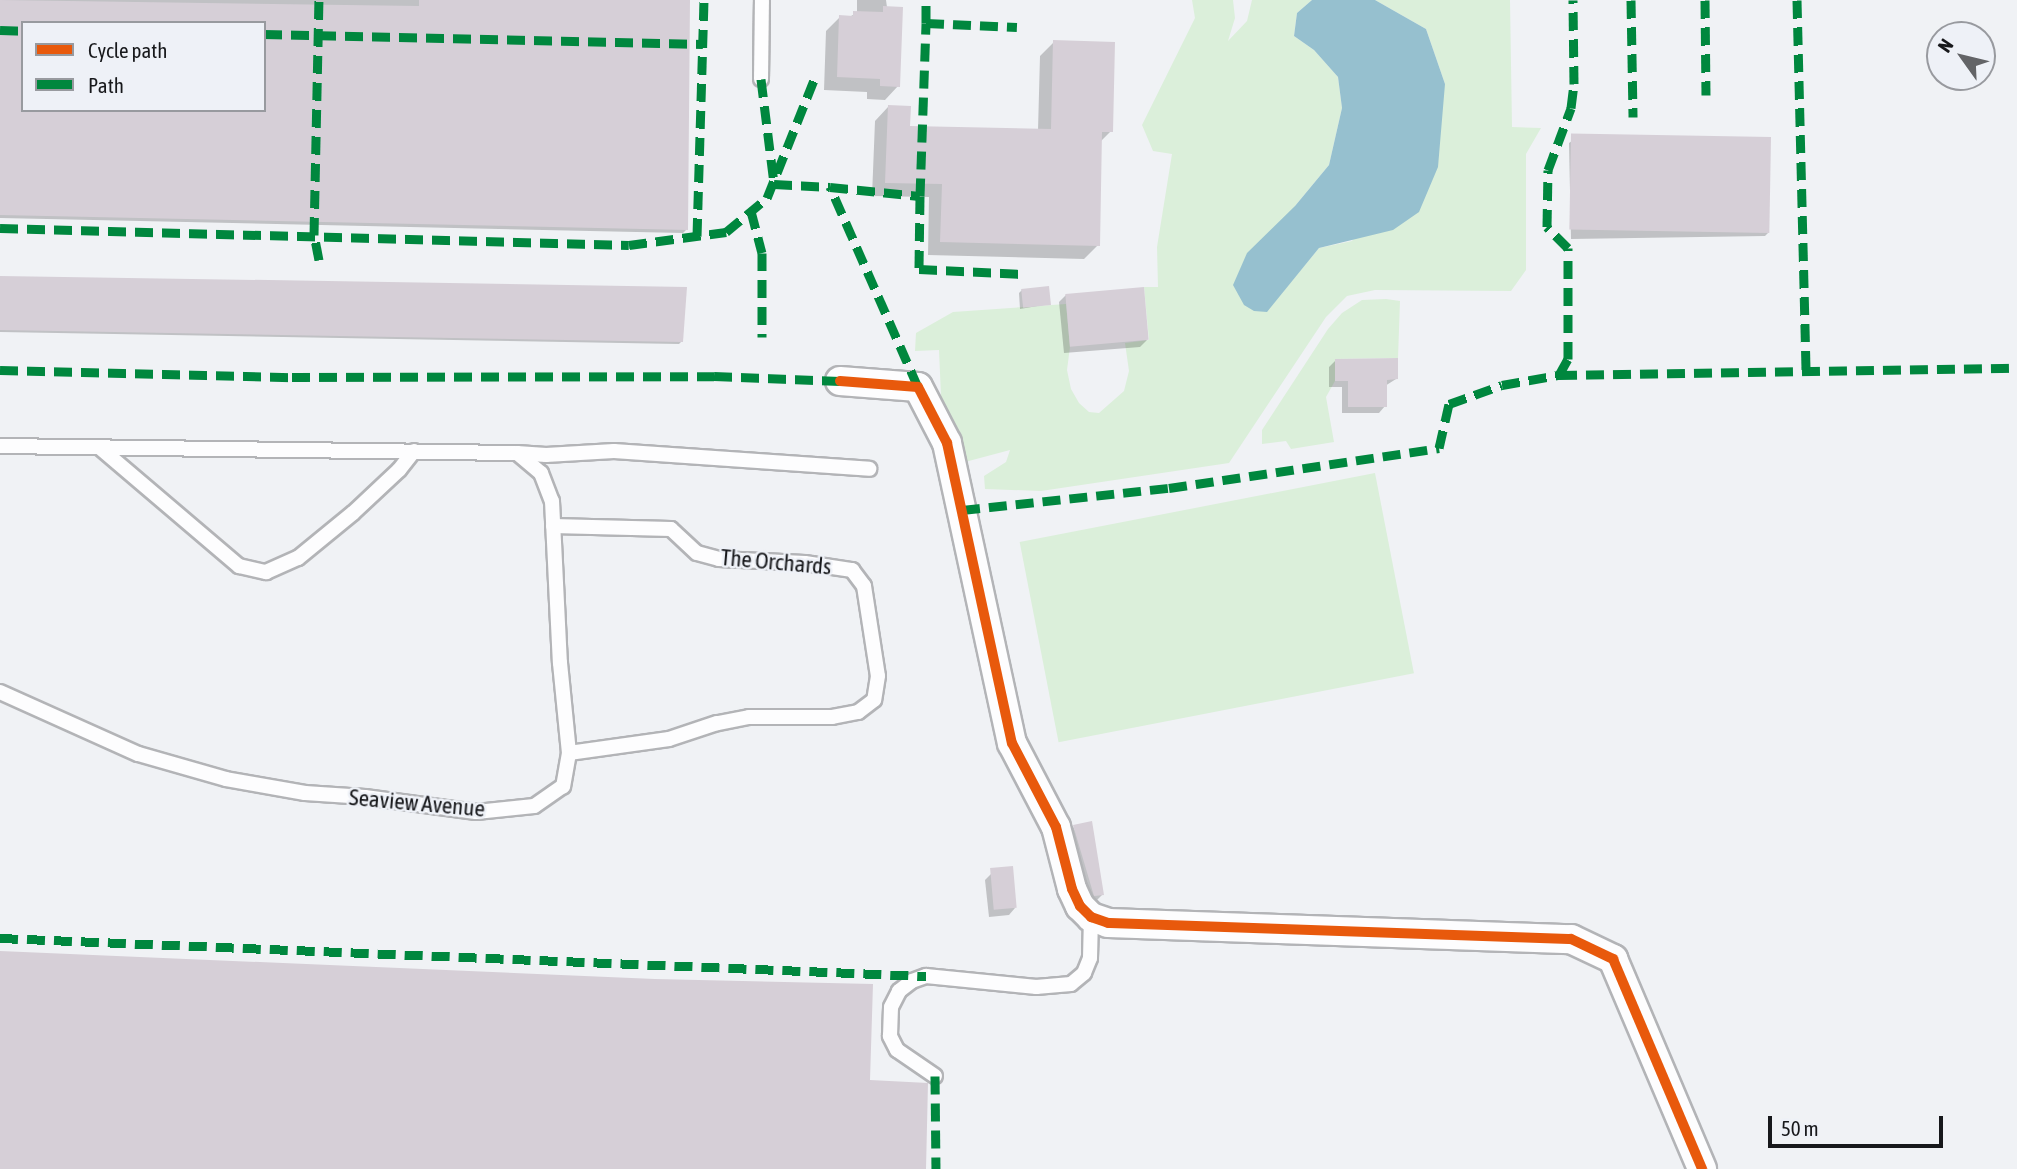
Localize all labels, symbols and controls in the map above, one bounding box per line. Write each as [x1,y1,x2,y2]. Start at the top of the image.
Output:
legend [21,21,266,112]
north arrow [1926,21,1996,91]
text: N [1933,35,1958,56]
text: Cycle path [88,38,167,62]
text: Path [88,73,124,97]
street label: The Orchards [720,543,832,581]
street label: Seaview Avenue [348,783,486,823]
scale bar [1772,1102,1947,1146]
text: 50 m [1781,1116,1819,1140]

